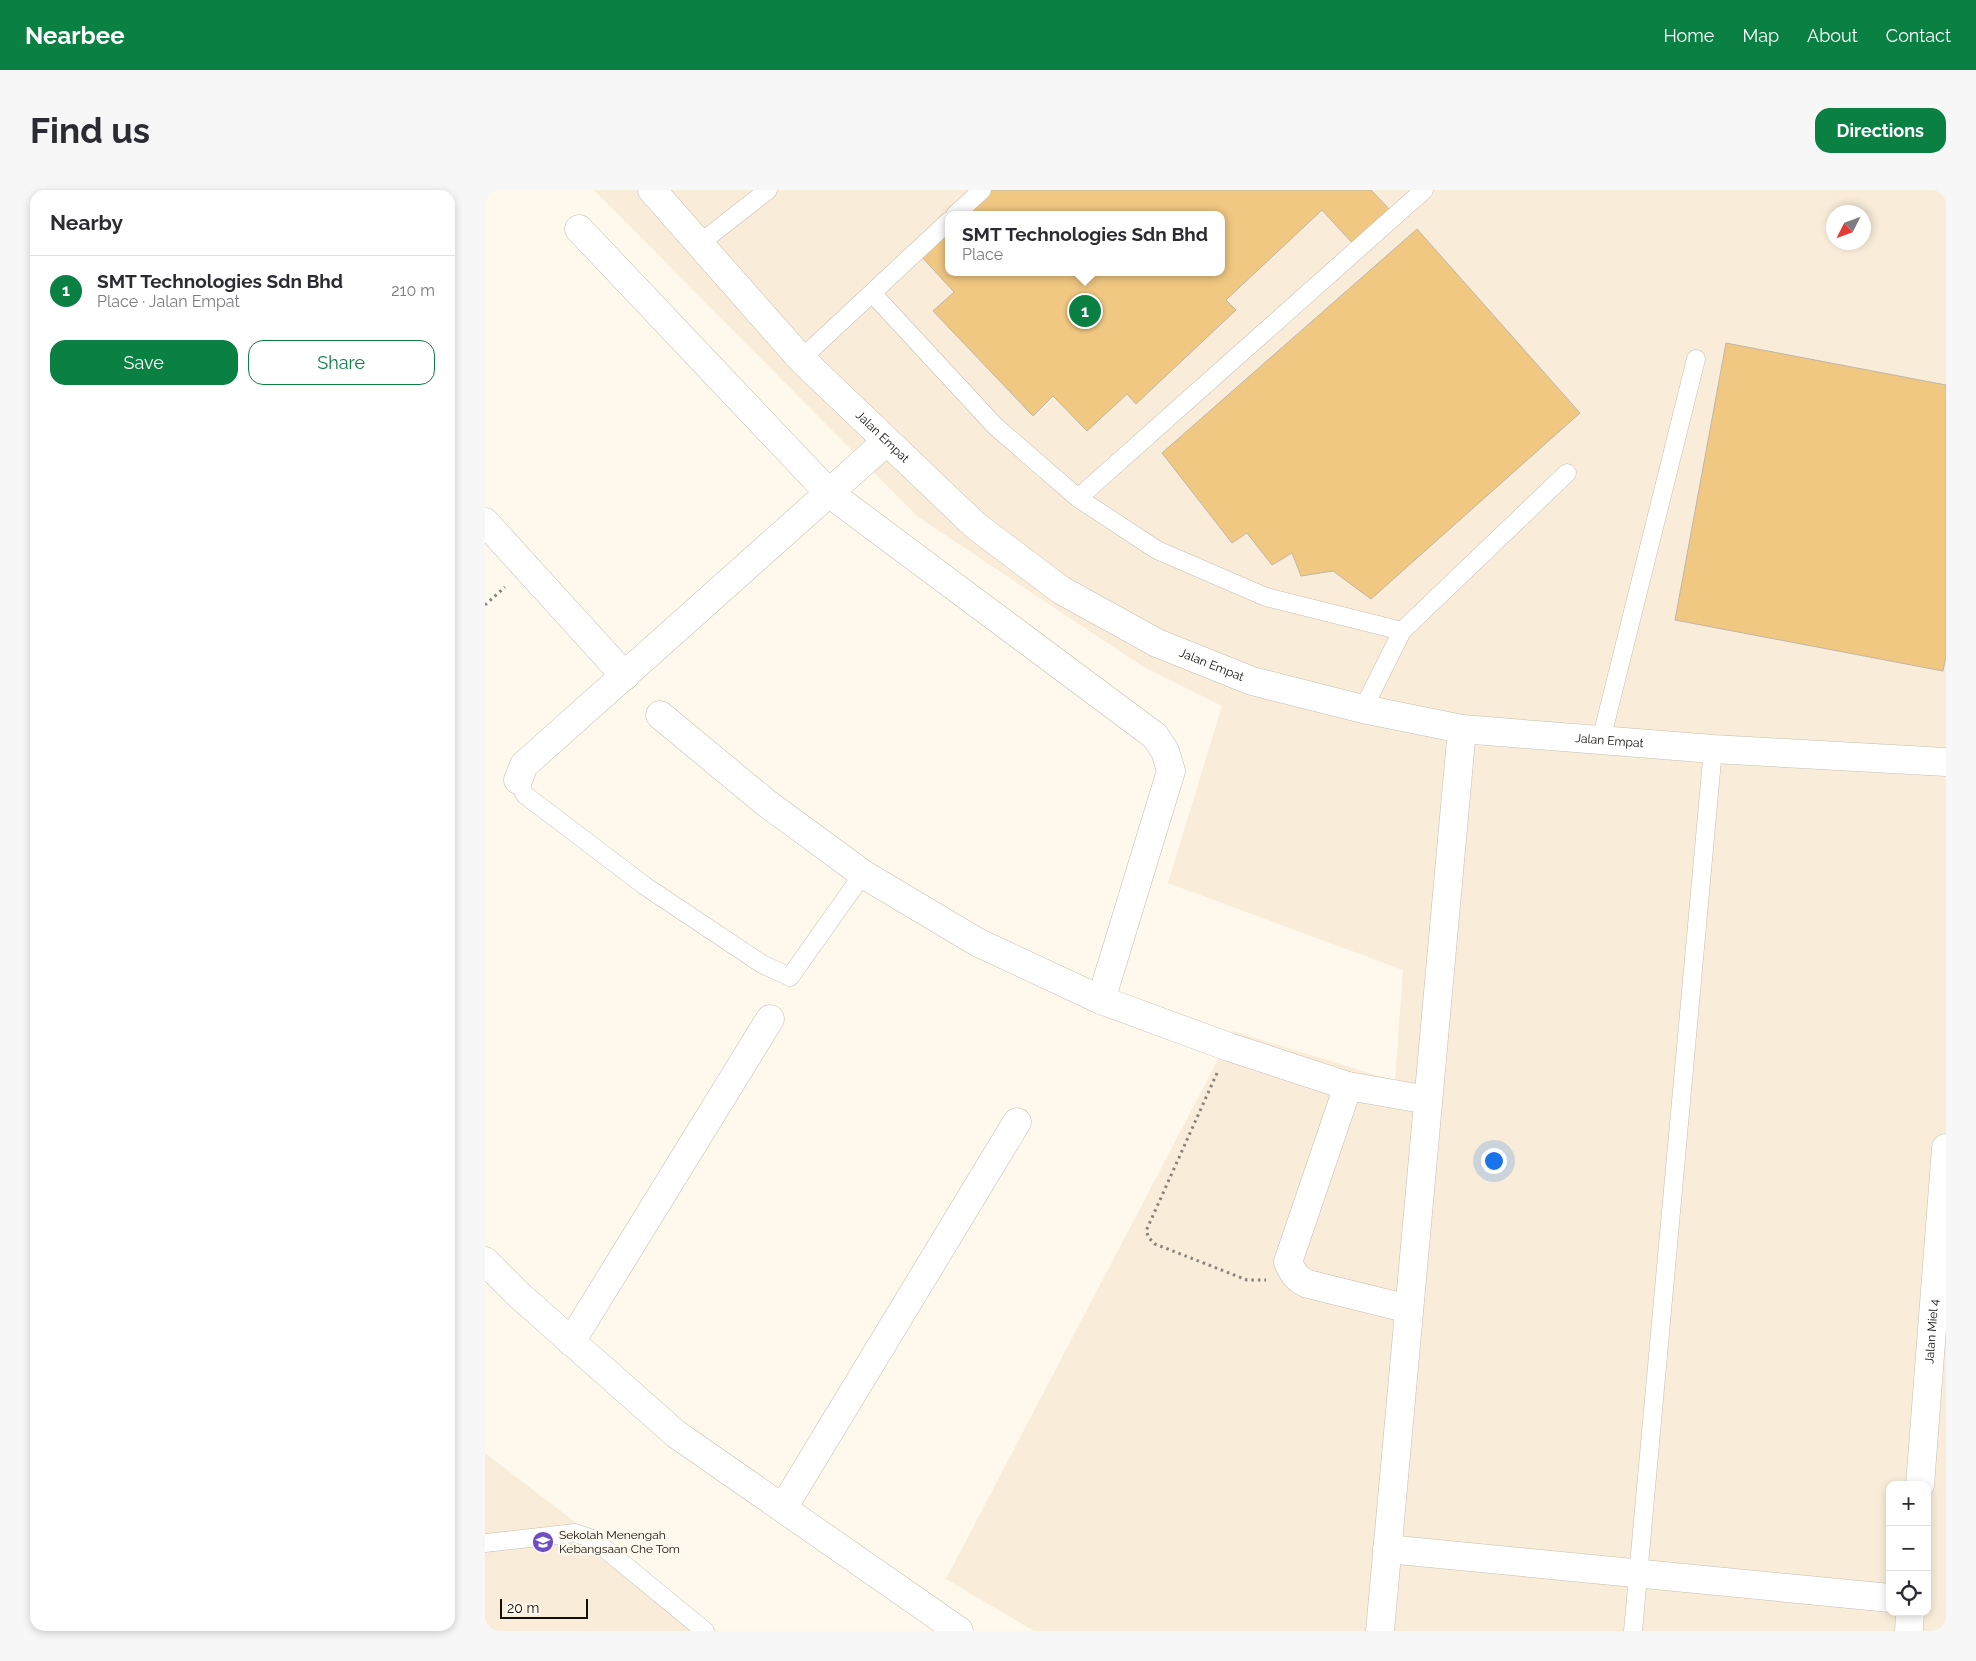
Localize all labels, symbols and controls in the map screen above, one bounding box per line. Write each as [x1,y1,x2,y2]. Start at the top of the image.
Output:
text: Nearbee [25,21,125,50]
text: Home [1663,25,1714,46]
text: Map [1742,25,1779,46]
text: About [1807,25,1858,46]
text: Contact [1886,25,1951,46]
button: Directions [1815,108,1946,153]
text: Find us [30,110,150,151]
north arrow [1826,205,1871,250]
text: Nearby [50,210,123,235]
popup [945,211,1225,276]
text: SMT Technologies Sdn Bhd [962,223,1208,245]
text: Place [962,245,1003,264]
text: SMT Technologies Sdn Bhd [97,270,343,292]
text: 1 [62,281,70,300]
text: 210 m [391,281,435,300]
text: Place · Jalan Empat [97,292,240,311]
pin: 1 [1069,292,1101,330]
button: Save [50,340,238,385]
button: Share [248,340,435,385]
street label: Jalan Empat [853,408,912,465]
street label: Jalan Empat [1177,646,1246,684]
street label: Jalan Empat [1575,731,1644,750]
your location [1481,1148,1507,1174]
street label: Jalan Miel 4 [1922,1298,1941,1364]
map controls [1886,1481,1931,1616]
button: + [1886,1481,1931,1526]
button: − [1886,1526,1931,1571]
place label: Sekolah Menengah Kebangsaan Che Tom [559,1528,680,1556]
school or university icon: Sekolah Menengah Kebangsaan Che Tom [531,1530,555,1554]
button: locate [1886,1571,1931,1616]
scale bar [500,1596,587,1619]
text: 20 m [507,1600,539,1616]

